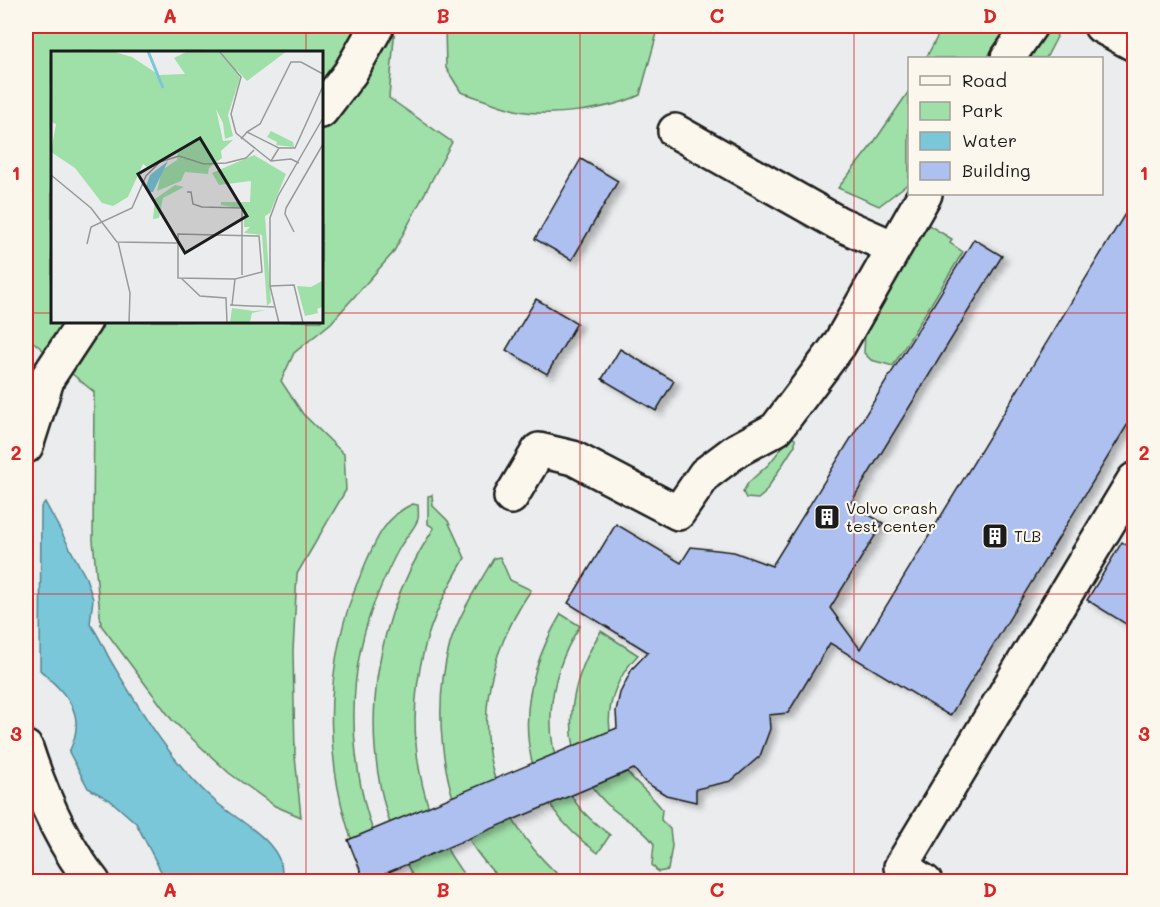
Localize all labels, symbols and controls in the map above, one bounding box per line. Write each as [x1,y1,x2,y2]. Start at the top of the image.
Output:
text: A [163,2,177,28]
text: B [436,2,450,28]
text: C [710,2,725,28]
text: D [983,2,997,28]
inset map [51,51,322,322]
legend [908,57,1103,195]
text: Road [962,68,1007,92]
text: Park [962,98,1003,122]
text: Water [962,128,1017,152]
text: Building [962,158,1030,182]
text: 1 [12,159,20,185]
text: 1 [1140,159,1148,185]
text: 2 [10,439,22,465]
text: 2 [1138,439,1150,465]
place label: Volvo crash test center [846,497,937,536]
building icon: Volvo crash test center [812,502,842,532]
building icon: TLB [980,521,1010,551]
place label: TLB [1014,525,1041,546]
text: 3 [10,720,22,746]
text: 3 [1138,720,1150,746]
text: A [163,876,177,902]
text: B [436,876,450,902]
text: C [710,876,725,902]
text: D [983,876,997,902]

